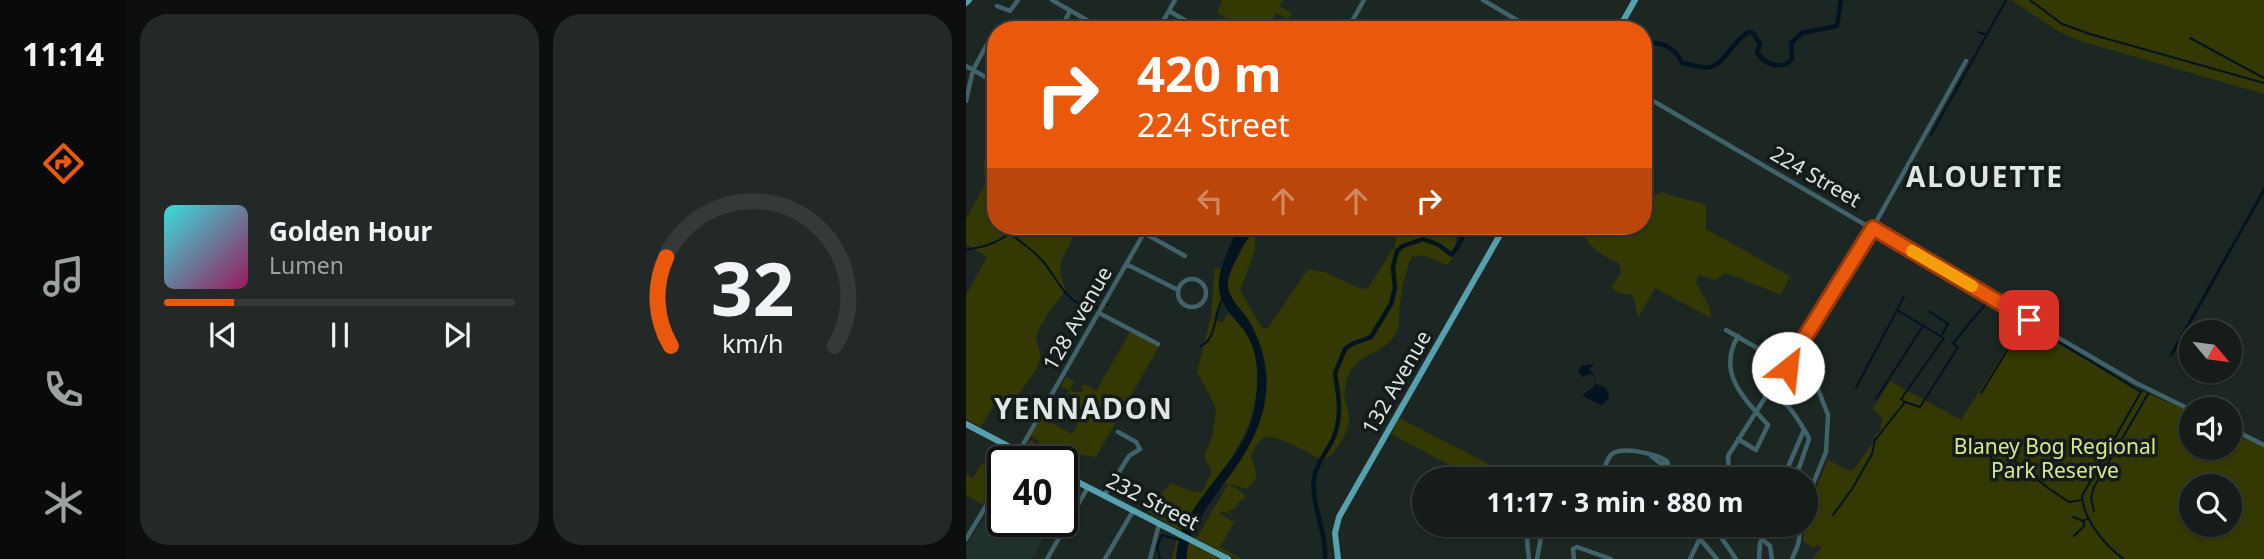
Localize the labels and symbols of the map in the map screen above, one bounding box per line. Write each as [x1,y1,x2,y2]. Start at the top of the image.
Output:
street label: 224 Street [1766,139,1867,213]
district label: ALOUETTE [1906,157,2064,195]
street label: 128 Avenue [1036,261,1118,375]
pin [1999,290,2059,350]
north arrow [2179,320,2242,383]
street label: 132 Avenue [1355,325,1437,439]
position arrow [1751,331,1825,405]
district label: YENNADON [994,389,1174,427]
park label: Blaney Bog Regional Park Reserve [1954,432,2156,484]
speed limit sign: 40 [987,446,1078,537]
street label: 232 Street [1102,466,1204,536]

